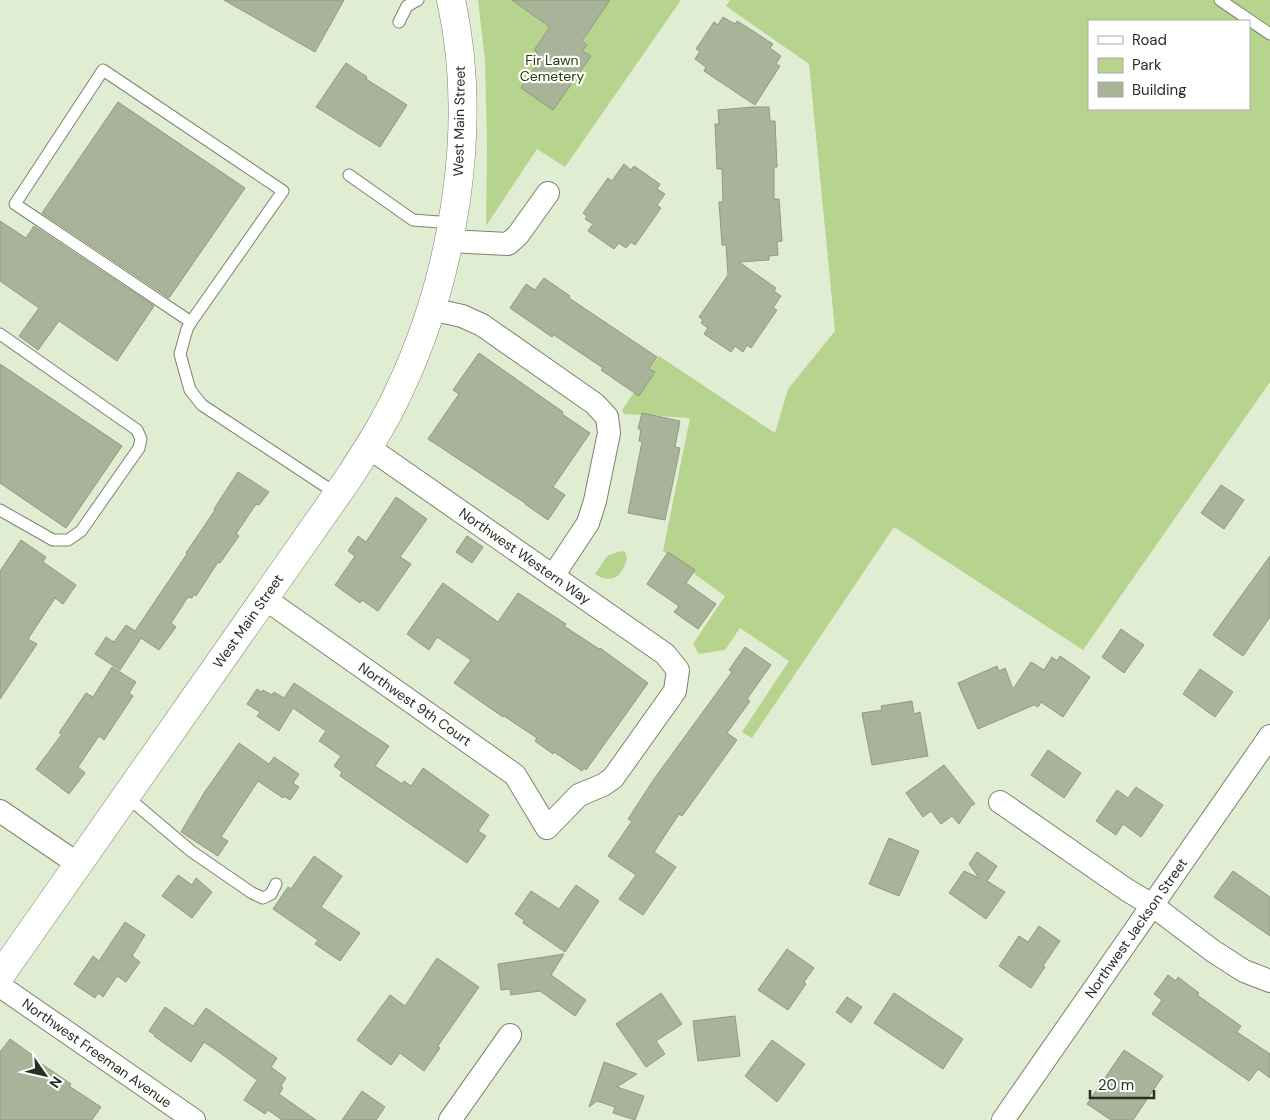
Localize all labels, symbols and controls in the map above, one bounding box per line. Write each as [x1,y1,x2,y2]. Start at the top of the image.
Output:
legend [1088,20,1250,110]
text: Road [1132,30,1167,50]
park label: Fir Lawn Cemetery [520,51,584,85]
text: Park [1132,55,1162,75]
street label: West Main Street [449,65,469,177]
text: Building [1132,80,1187,100]
street label: Northwest Western Way [456,504,595,608]
street label: West Main Street [209,570,287,672]
street label: Northwest 9th Court [355,658,475,750]
street label: Northwest Jackson Street [1081,854,1191,1002]
street label: Northwest Freeman Avenue [19,995,175,1111]
north arrow [20,1050,70,1100]
scale bar [1090,1068,1154,1100]
text: 20 m [1098,1075,1134,1095]

